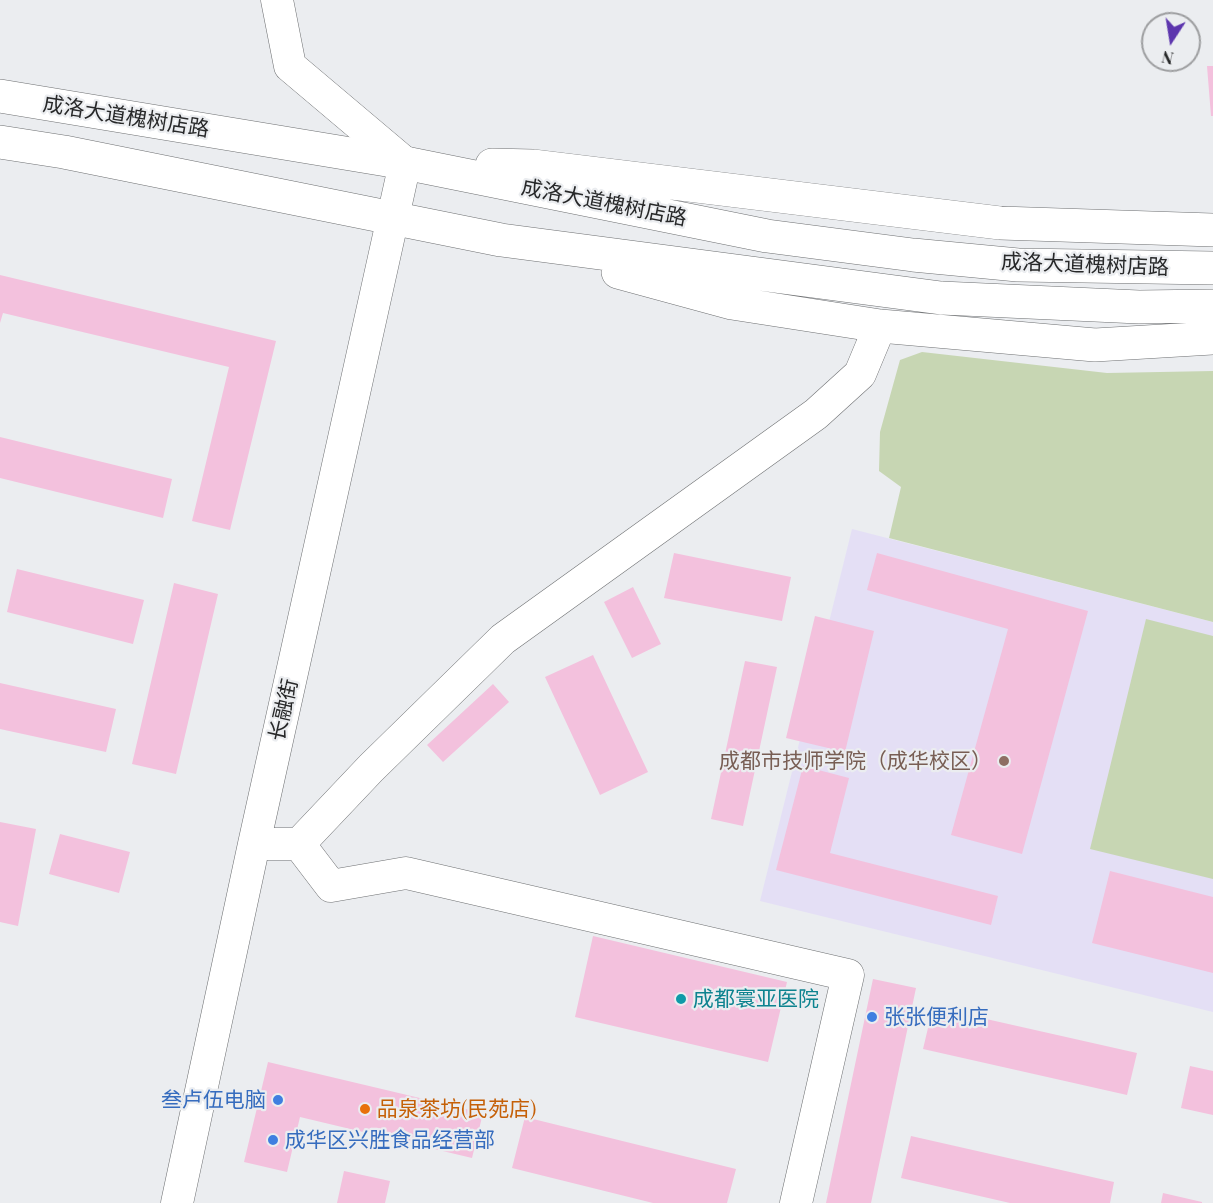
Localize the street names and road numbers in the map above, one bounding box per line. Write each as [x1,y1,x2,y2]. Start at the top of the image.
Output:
street label: 成洛大道槐树店路 [41,91,211,143]
street label: 成洛大道槐树店路 [519,175,689,231]
street label: 成洛大道槐树店路 [1001,249,1169,281]
street label: 长融街 [265,676,303,744]

